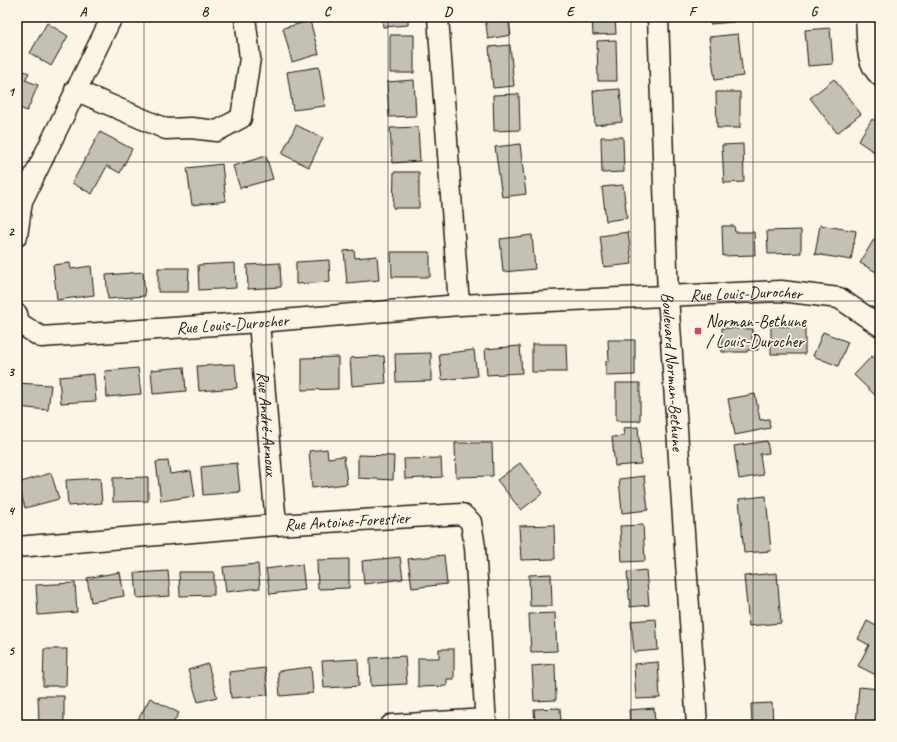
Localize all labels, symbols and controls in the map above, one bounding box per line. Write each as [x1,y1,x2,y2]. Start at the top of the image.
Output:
text: A [80,4,88,20]
text: B [202,4,210,20]
text: C [324,4,332,20]
text: D [444,4,453,20]
text: E [567,4,576,20]
text: F [689,4,698,20]
text: G [811,4,819,20]
text: 1 [8,84,16,100]
text: 2 [8,224,15,240]
street label: Rue Louis-Durocher [690,281,805,306]
street label: Boulevard Norman-Bethune [657,292,689,453]
street label: Rue Louis-Durocher [176,309,291,339]
place label: Norman-Bethune / Louis-Durocher [706,311,807,352]
marker: Norman-Bethune / Louis-Durocher [693,326,703,336]
text: 3 [8,364,15,380]
street label: Rue André-Arnoux [252,371,282,478]
text: 4 [8,503,16,519]
street label: Rue Antoine-Forestier [284,507,412,535]
text: 5 [8,643,15,659]

